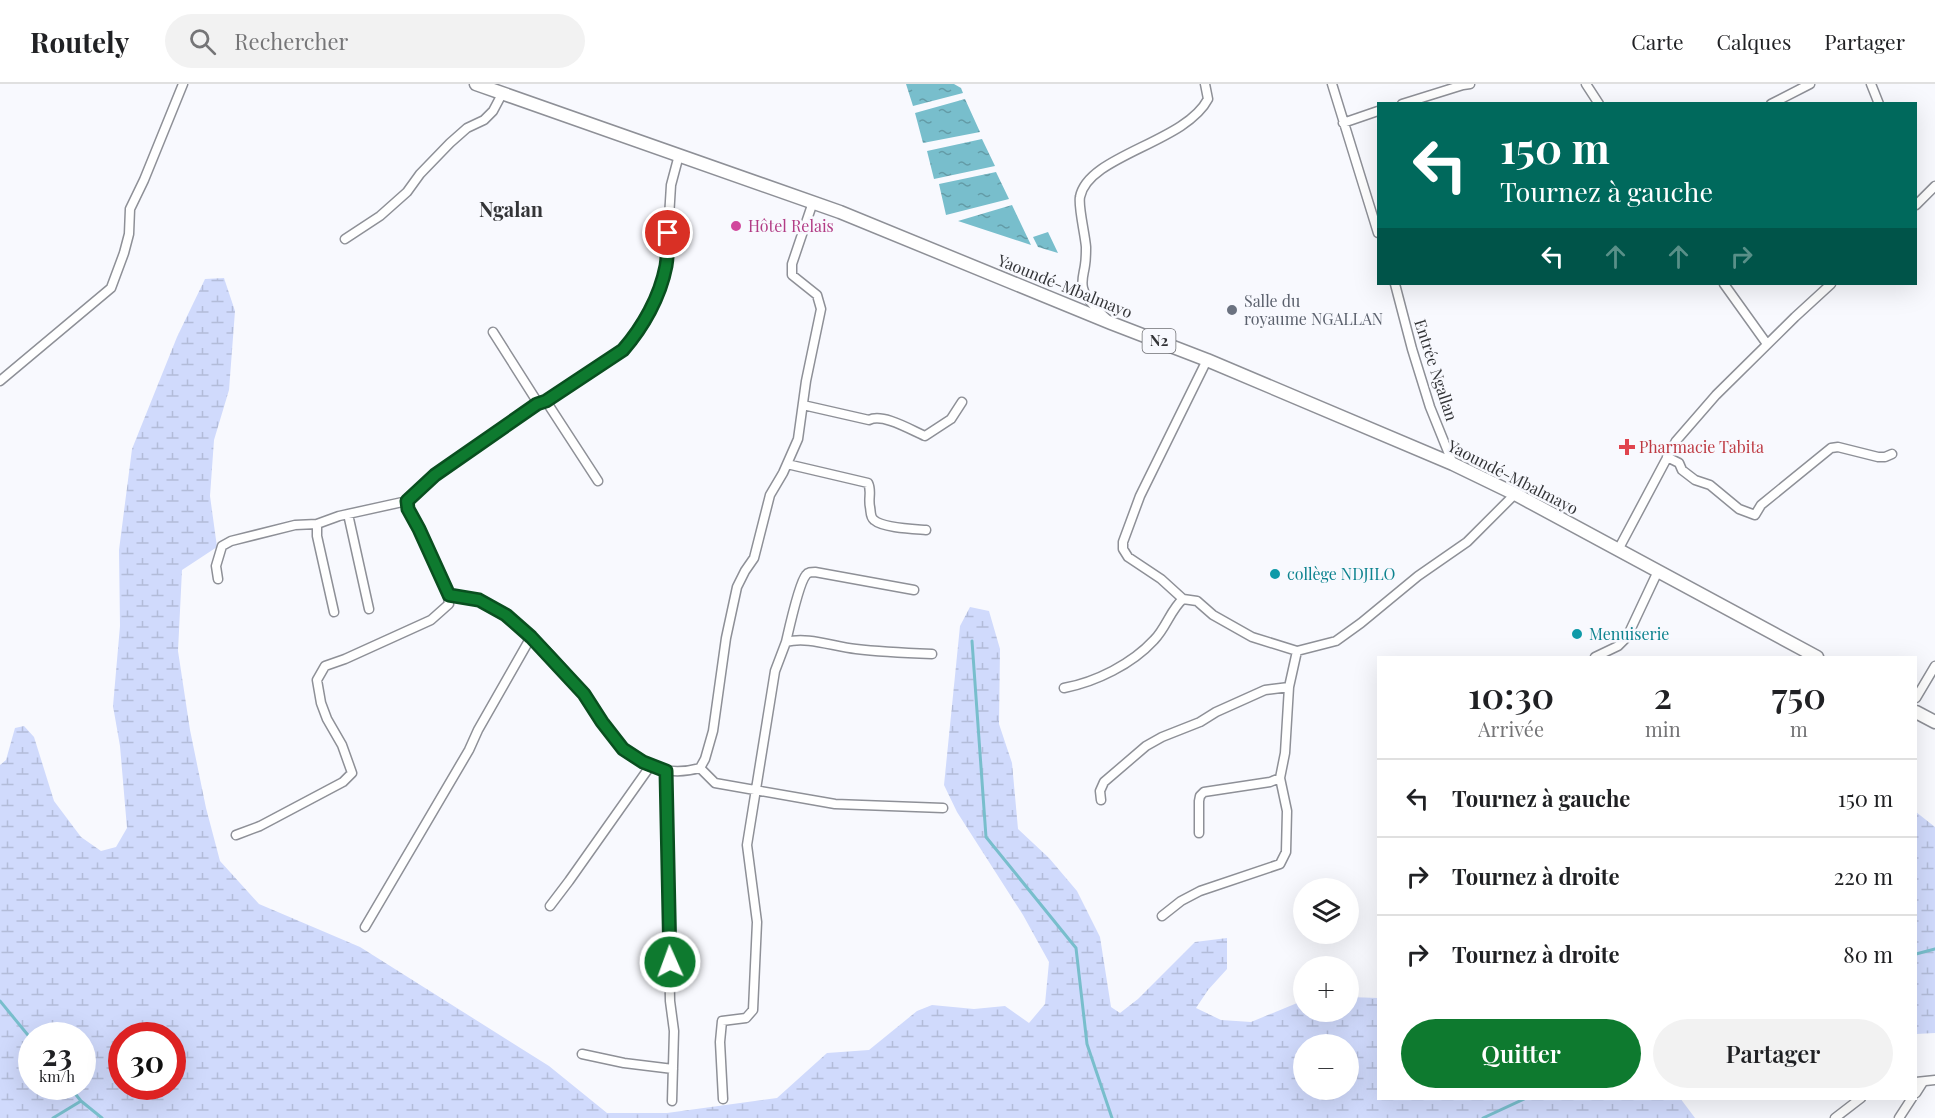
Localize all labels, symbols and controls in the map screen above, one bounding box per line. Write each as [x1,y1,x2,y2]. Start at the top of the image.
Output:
search box [165,14,585,68]
text: Routely [30,23,129,60]
icon: search [186,25,219,58]
text: Rechercher [234,26,348,56]
text: Carte [1631,27,1684,55]
text: Calques [1717,27,1791,55]
text: Partager [1824,27,1905,55]
text: 150 m [1500,119,1610,175]
icon: left [1401,126,1479,204]
text: Tournez à gauche [1500,173,1713,209]
district label: Ngalan [479,195,544,222]
pin [642,207,693,258]
place label: Hôtel Relais [748,215,834,236]
icon: arrive [651,216,684,249]
marker: Hôtel Relais [729,219,743,233]
icon: left [1536,240,1569,273]
icon: ahead [1599,240,1632,273]
icon: ahead [1662,240,1695,273]
icon: right [1725,240,1758,273]
street label: Yaoundé-Mbalmayo [994,249,1136,322]
place label: Salle du royaume NGALLAN [1244,290,1383,329]
marker: Salle du royaume NGALLAN [1225,303,1239,317]
street label: Entrée Ngallan [1410,316,1463,424]
road number: N2 [1142,329,1176,353]
street label: Yaoundé-Mbalmayo [1444,434,1582,519]
place label: Pharmacie Tabita [1639,436,1764,457]
marker: Pharmacie Tabita [1620,440,1634,454]
place label: collège NDJILO [1287,563,1396,584]
marker: collège NDJILO [1268,567,1282,581]
place label: Menuiserie [1589,623,1669,644]
marker: Menuiserie [1570,627,1584,641]
text: 10:30 [1468,670,1554,718]
text: 2 [1654,670,1672,718]
text: 750 [1772,670,1826,718]
text: Arrivée [1478,715,1544,742]
text: min [1645,715,1681,742]
text: m [1790,715,1808,742]
icon: left [1401,782,1434,815]
text: Tournez à gauche [1452,783,1630,813]
text: 150 m [1838,783,1893,813]
icon: right [1401,860,1434,893]
text: Tournez à droite [1452,861,1620,891]
text: 220 m [1834,861,1893,891]
map controls [1293,878,1359,1100]
button: layers [1293,878,1359,944]
position arrow [638,930,702,994]
icon: right [1401,938,1434,971]
text: Tournez à droite [1452,939,1620,969]
text: 80 m [1843,939,1893,969]
button: + [1293,956,1359,1022]
button: Quitter [1401,1019,1641,1088]
button: Partager [1653,1019,1893,1088]
speed limit sign: 30 [108,1022,186,1100]
text: 23 [42,1034,72,1074]
button: − [1293,1034,1359,1100]
text: km/h [39,1066,75,1086]

